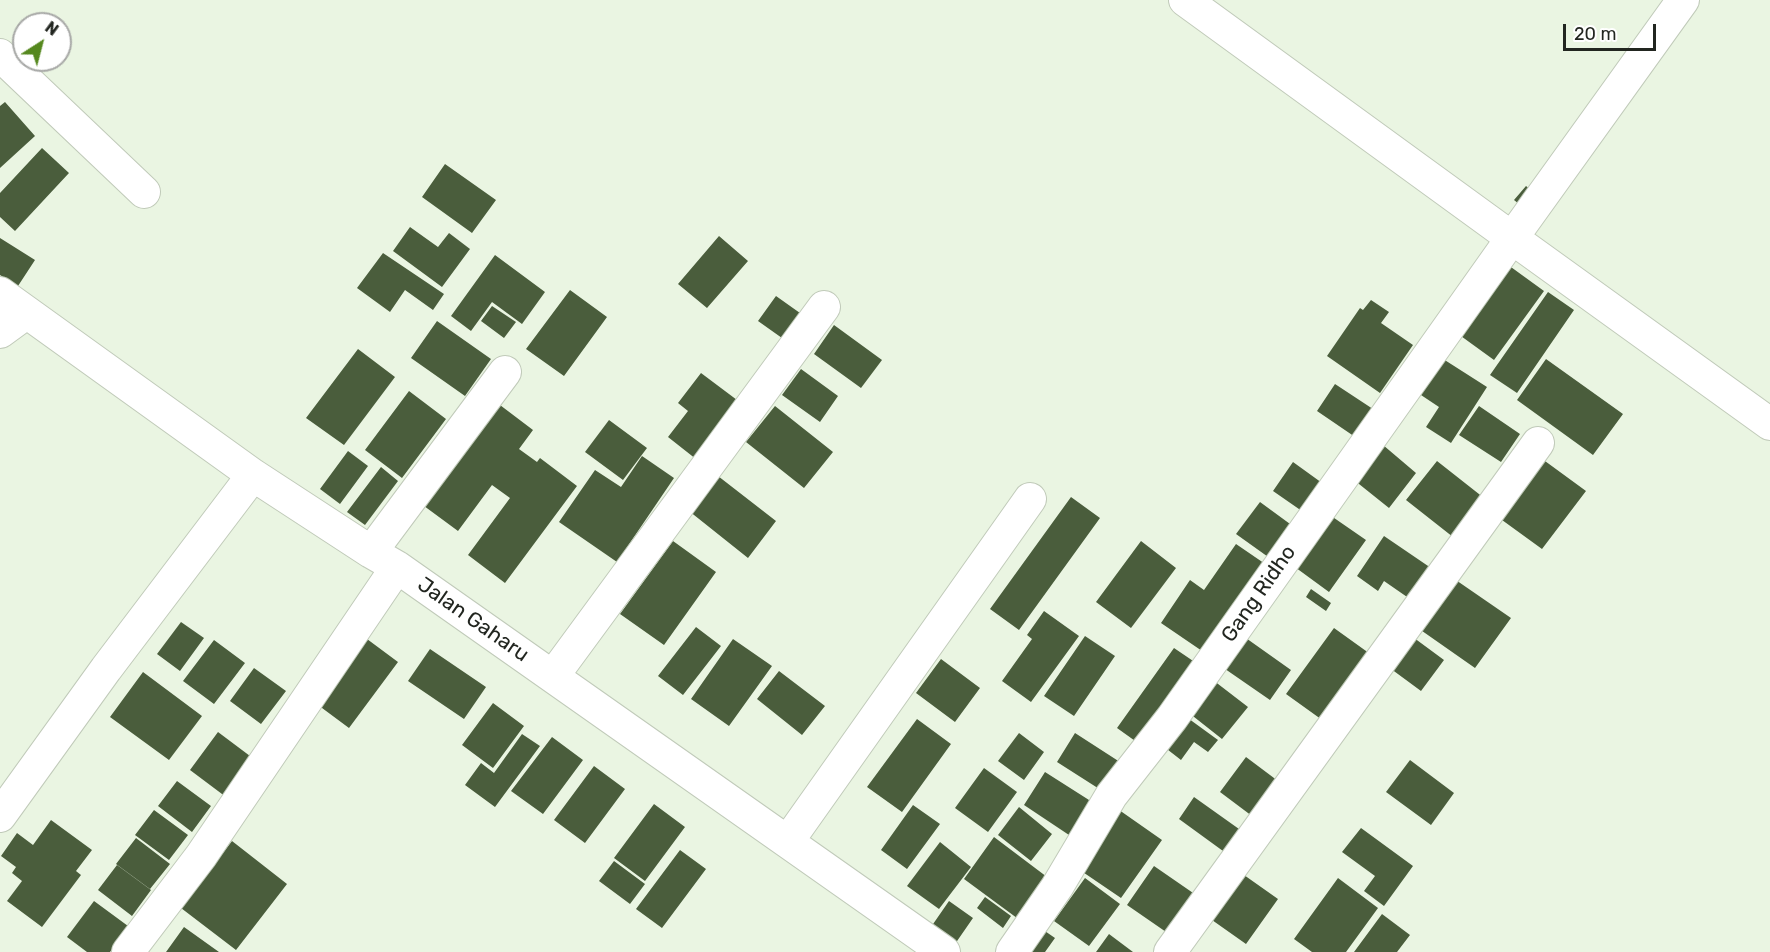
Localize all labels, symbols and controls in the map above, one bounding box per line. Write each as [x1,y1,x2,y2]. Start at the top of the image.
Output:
north arrow [12,12,72,72]
scale bar [1566,12,1659,50]
text: N [41,18,62,40]
text: 20 m [1574,23,1616,45]
street label: Gang Ridho [1216,541,1302,647]
street label: Jalan Gaharu [412,572,534,668]

